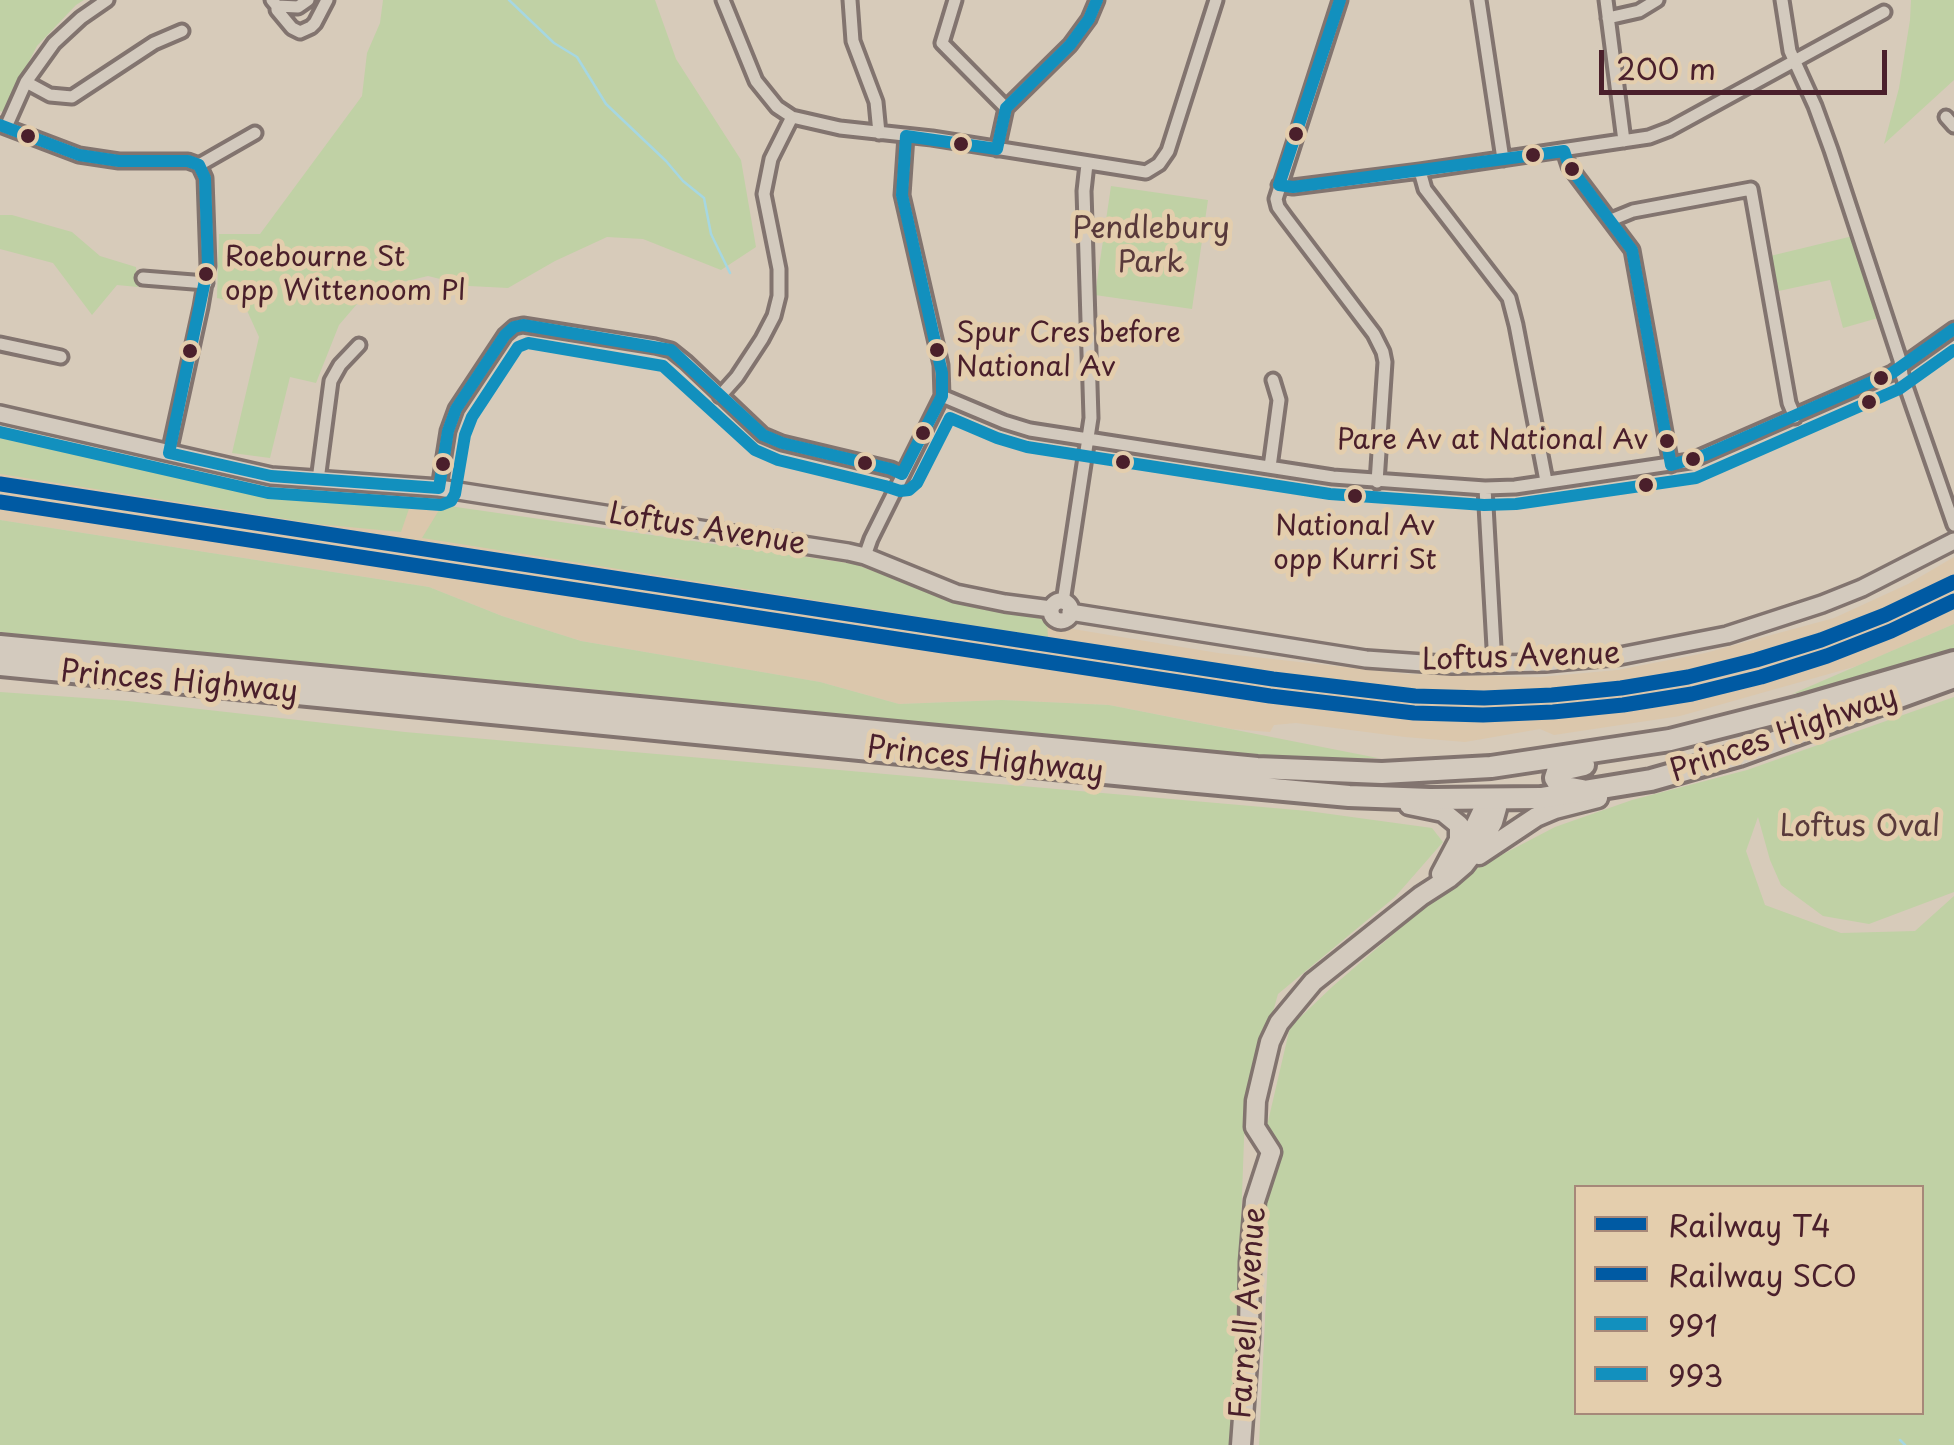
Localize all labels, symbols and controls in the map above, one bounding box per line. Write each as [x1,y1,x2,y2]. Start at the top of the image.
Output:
scale bar [1604,30,1892,92]
text: 200 m [1616,45,1716,90]
unlabelled marker [1286,124,1306,144]
unlabelled marker [18,126,38,146]
unlabelled marker [951,134,971,154]
unlabelled marker [1523,145,1543,165]
unlabelled marker [1562,159,1582,179]
park label: Pendlebury Park [1072,212,1230,282]
place label: Roebourne St opp Wittenoom Pl [225,241,466,307]
marker: Roebourne St opp Wittenoom Pl [196,264,216,284]
place label: Spur Cres before National Av [956,317,1181,383]
marker: Spur Cres before National Av [927,340,947,360]
unlabelled marker [180,341,200,361]
unlabelled marker [1871,368,1891,388]
unlabelled marker [1859,392,1879,412]
unlabelled marker [913,423,933,443]
place label: Pare Av at National Av [1337,424,1648,458]
marker: Pare Av at National Av [1657,431,1677,451]
unlabelled marker [1683,449,1703,469]
unlabelled marker [1113,452,1133,472]
unlabelled marker [855,453,875,473]
unlabelled marker [433,454,453,474]
unlabelled marker [1636,475,1656,495]
marker: National Av opp Kurri St [1345,486,1365,506]
street label: Loftus Avenue [606,497,808,563]
place label: National Av opp Kurri St [1273,510,1437,576]
street label: Loftus Avenue [1421,637,1621,679]
street label: Princes Highway [59,655,299,711]
street label: Princes Highway [1666,679,1902,791]
street label: Princes Highway [865,731,1105,791]
park label: Loftus Oval [1780,810,1940,846]
legend [1574,1185,1924,1415]
text: Railway T4 [1668,1202,1831,1247]
street label: Farnell Avenue [1224,1206,1274,1420]
text: Railway SCO [1668,1252,1857,1297]
text: 991 [1668,1302,1718,1347]
text: 993 [1668,1352,1723,1397]

